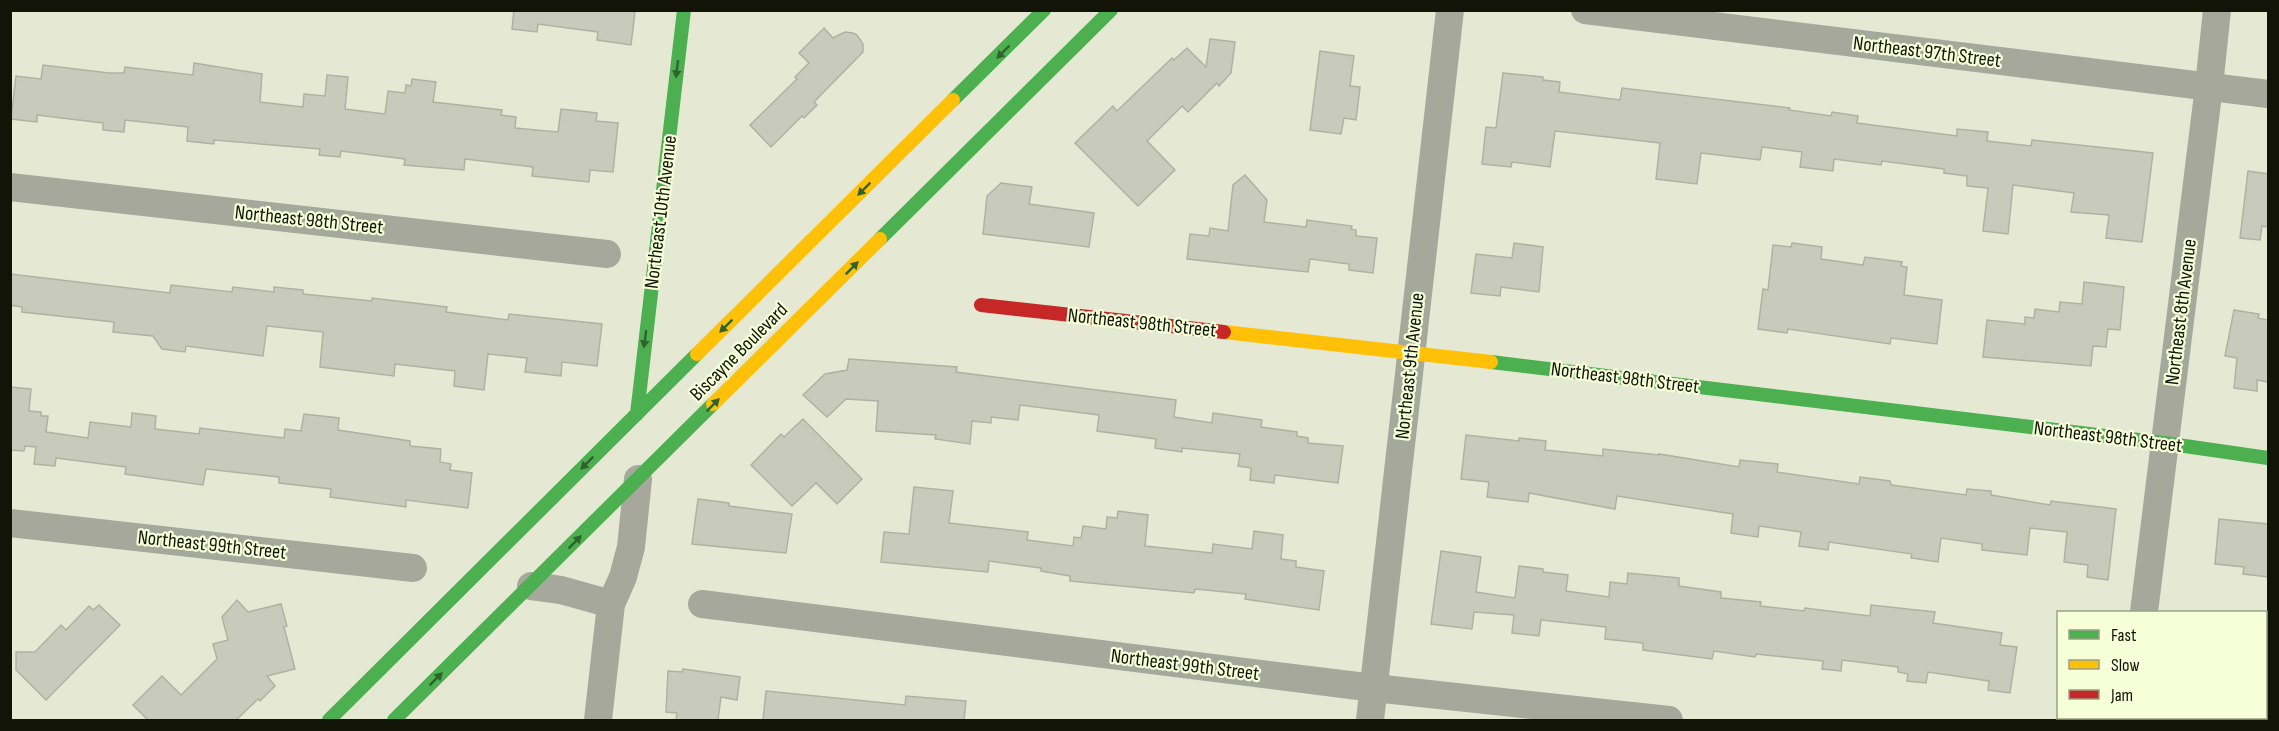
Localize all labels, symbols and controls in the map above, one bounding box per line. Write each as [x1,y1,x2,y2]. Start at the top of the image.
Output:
street label: Northeast 97th Street [1852,31,2002,73]
one-way arrow [996,44,1010,58]
one-way arrow [673,59,682,78]
street label: Northeast 10th Avenue [640,134,682,290]
one-way arrow [857,182,872,196]
street label: Northeast 98th Street [234,200,384,240]
street label: Northeast 8th Avenue [2160,238,2202,386]
one-way arrow [844,261,858,275]
street label: Northeast 9th Avenue [1390,292,1430,440]
street label: Biscayne Boulevard [685,298,793,406]
street label: Northeast 98th Street [1067,303,1217,343]
one-way arrow [719,319,733,333]
one-way arrow [641,330,650,349]
street label: Northeast 98th Street [1550,357,1700,399]
one-way arrow [706,398,721,412]
street label: Northeast 98th Street [2033,416,2183,458]
one-way arrow [580,456,594,470]
street label: Northeast 99th Street [137,525,287,565]
one-way arrow [567,536,581,550]
legend [2057,611,2267,719]
text: Fast [2111,625,2137,646]
street label: Northeast 99th Street [1109,644,1261,686]
text: Slow [2111,655,2140,676]
one-way arrow [429,672,443,687]
text: Jam [2110,685,2133,706]

